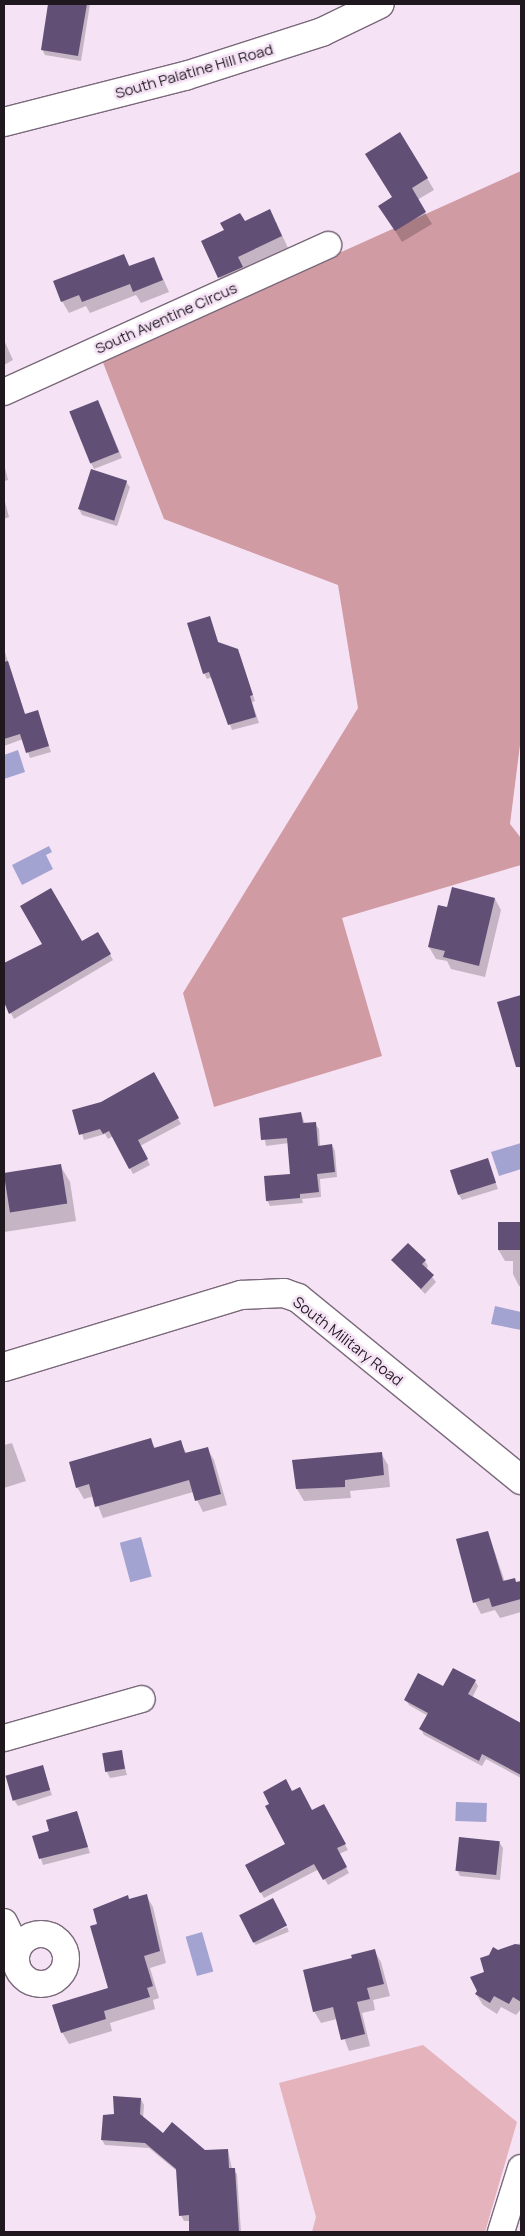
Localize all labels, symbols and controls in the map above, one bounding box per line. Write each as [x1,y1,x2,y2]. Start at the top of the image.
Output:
street label: South Palatine Hill Road [113,40,275,102]
street label: South Aventine Circus [92,279,240,357]
street label: South Military Road [290,1293,406,1389]

